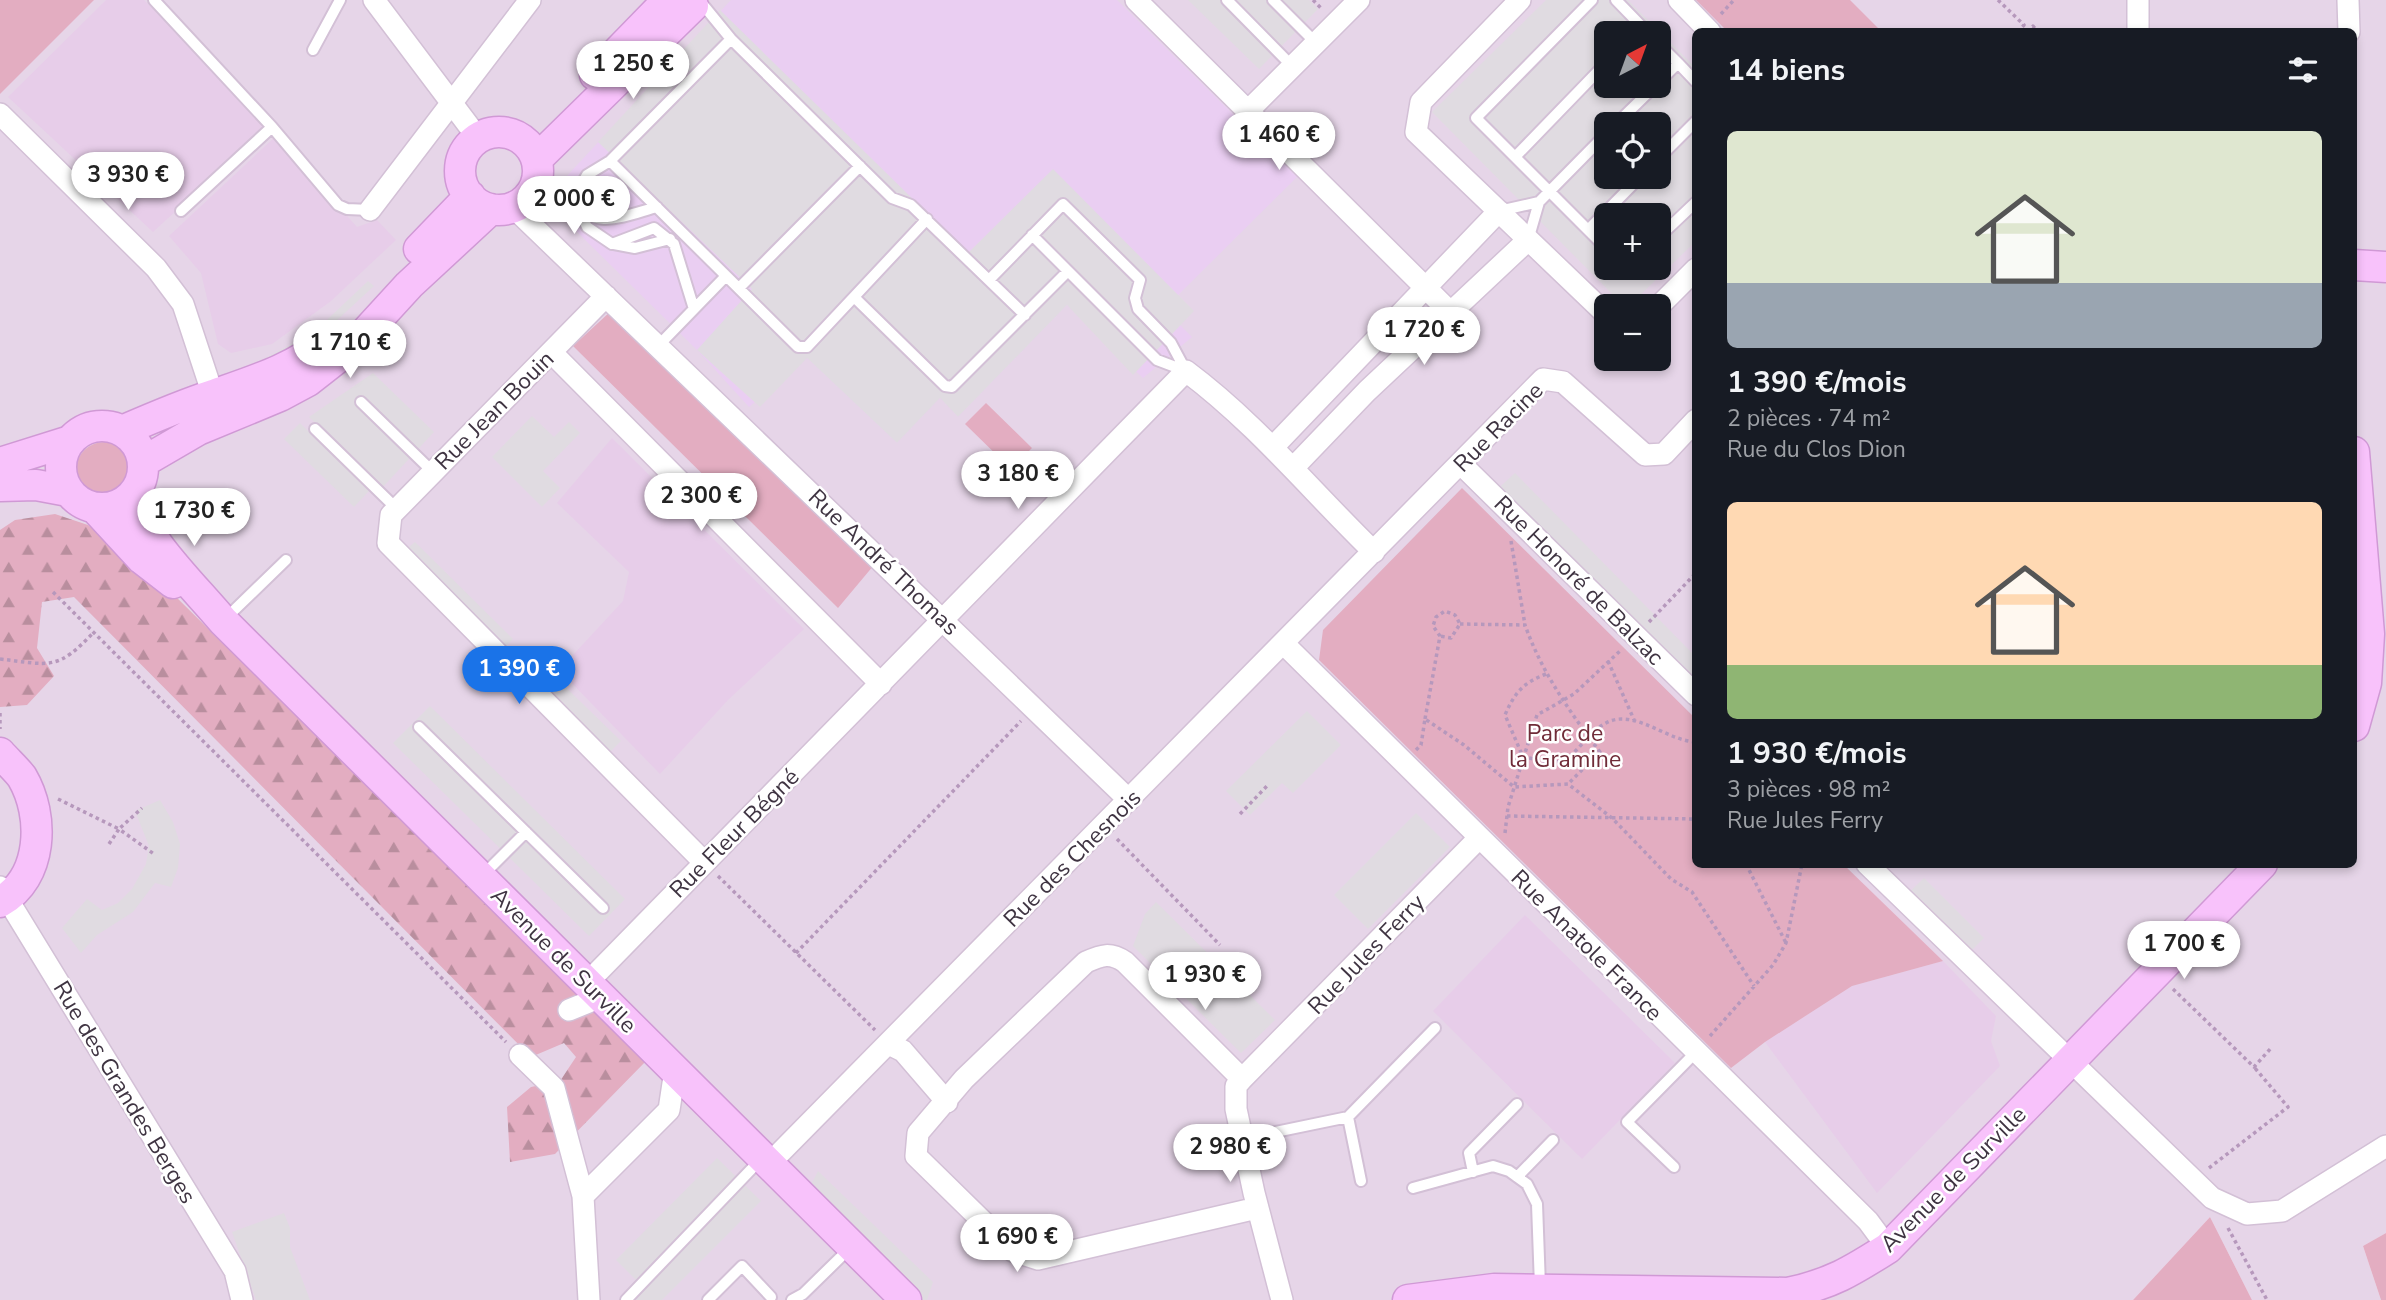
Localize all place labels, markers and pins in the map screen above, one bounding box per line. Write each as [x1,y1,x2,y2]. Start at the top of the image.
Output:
pin: 1 250 € [568,42,698,101]
pin: 1 460 € [1214,113,1344,172]
pin: 3 930 € [63,152,193,212]
pin: 2 000 € [509,176,639,236]
pin: 1 720 € [1359,308,1489,367]
pin: 1 710 € [285,320,415,380]
pin: 3 180 € [953,452,1083,511]
pin: 2 300 € [636,474,766,533]
pin: 1 730 € [129,489,259,548]
pin: 1 390 € [454,646,584,706]
pin: 1 700 € [2119,922,2249,981]
pin: 1 930 € [1140,953,1270,1012]
pin: 2 980 € [1165,1124,1295,1184]
pin: 1 690 € [952,1214,1082,1274]

